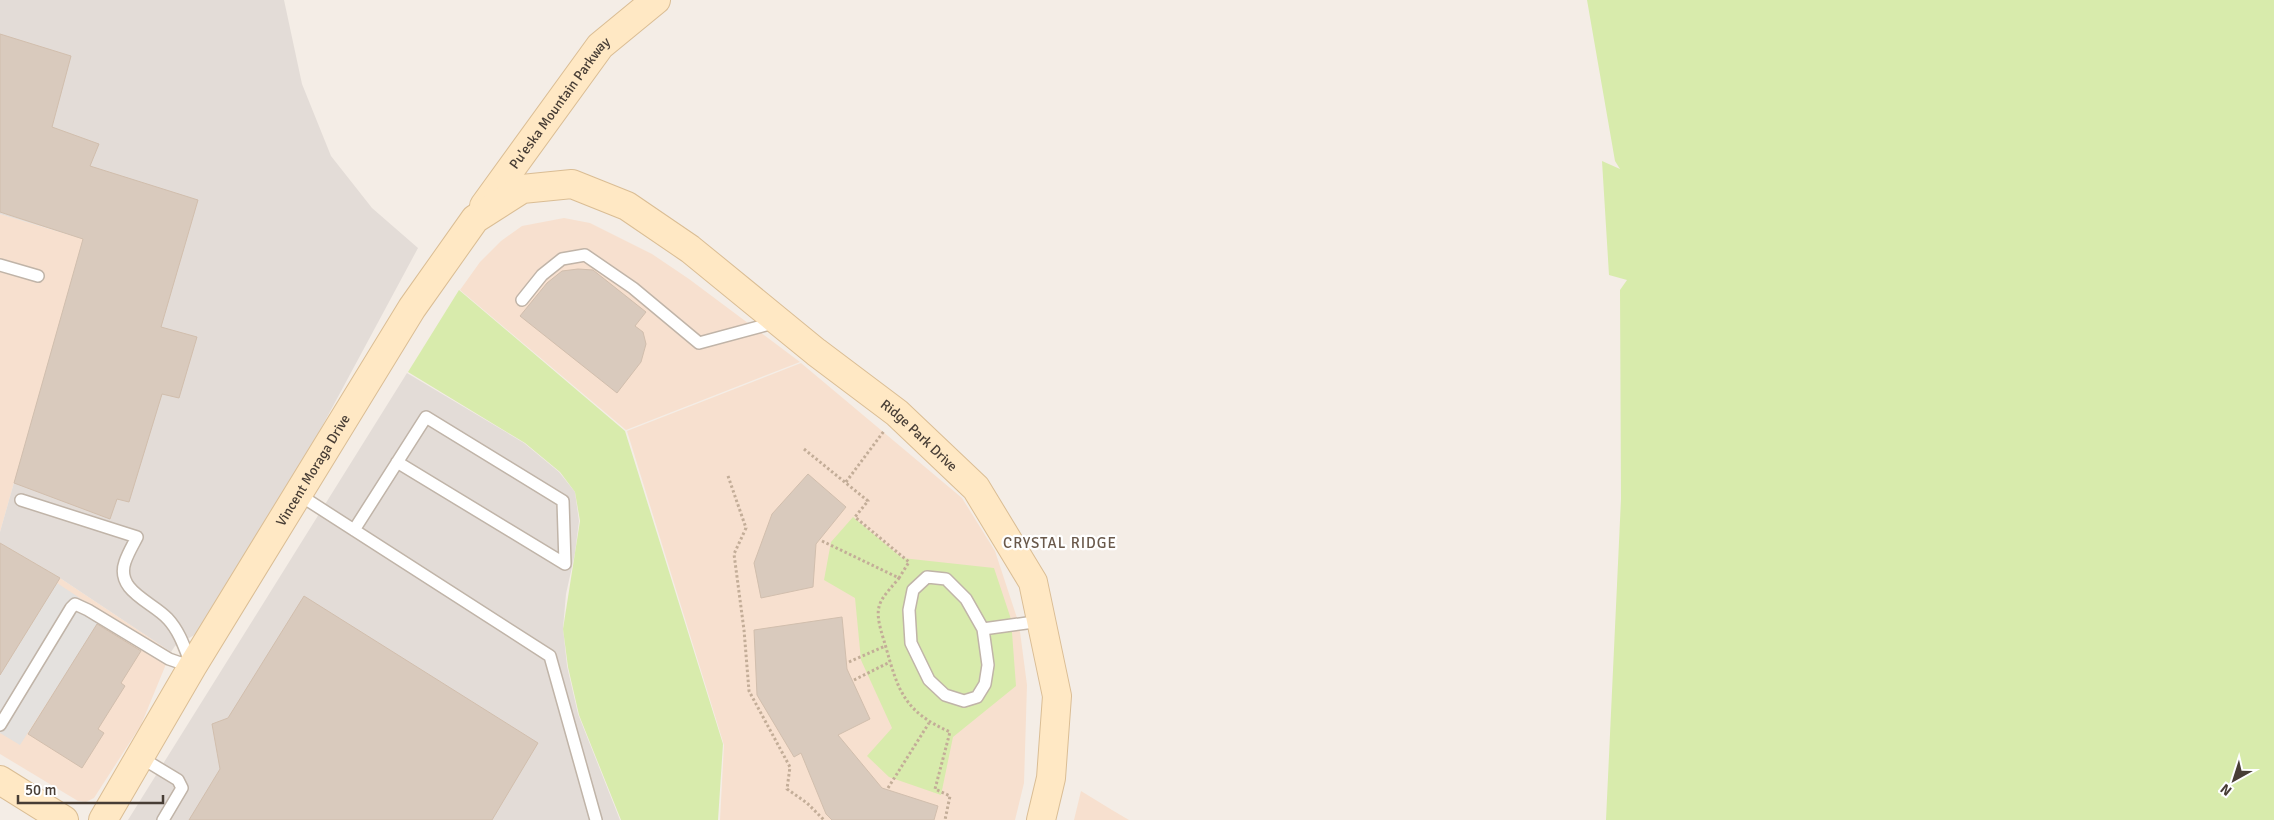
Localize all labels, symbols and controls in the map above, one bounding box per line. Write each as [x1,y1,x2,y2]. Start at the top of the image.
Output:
street label: Pu'eska Mountain Parkway [506,33,614,172]
street label: Ridge Park Drive [877,396,961,475]
street label: Vincent Moraga Drive [272,411,354,529]
district label: CRYSTAL RIDGE [1003,534,1117,552]
north arrow [2209,755,2259,805]
scale bar [18,772,162,804]
text: N [2217,780,2235,799]
text: 50 m [25,781,56,799]

